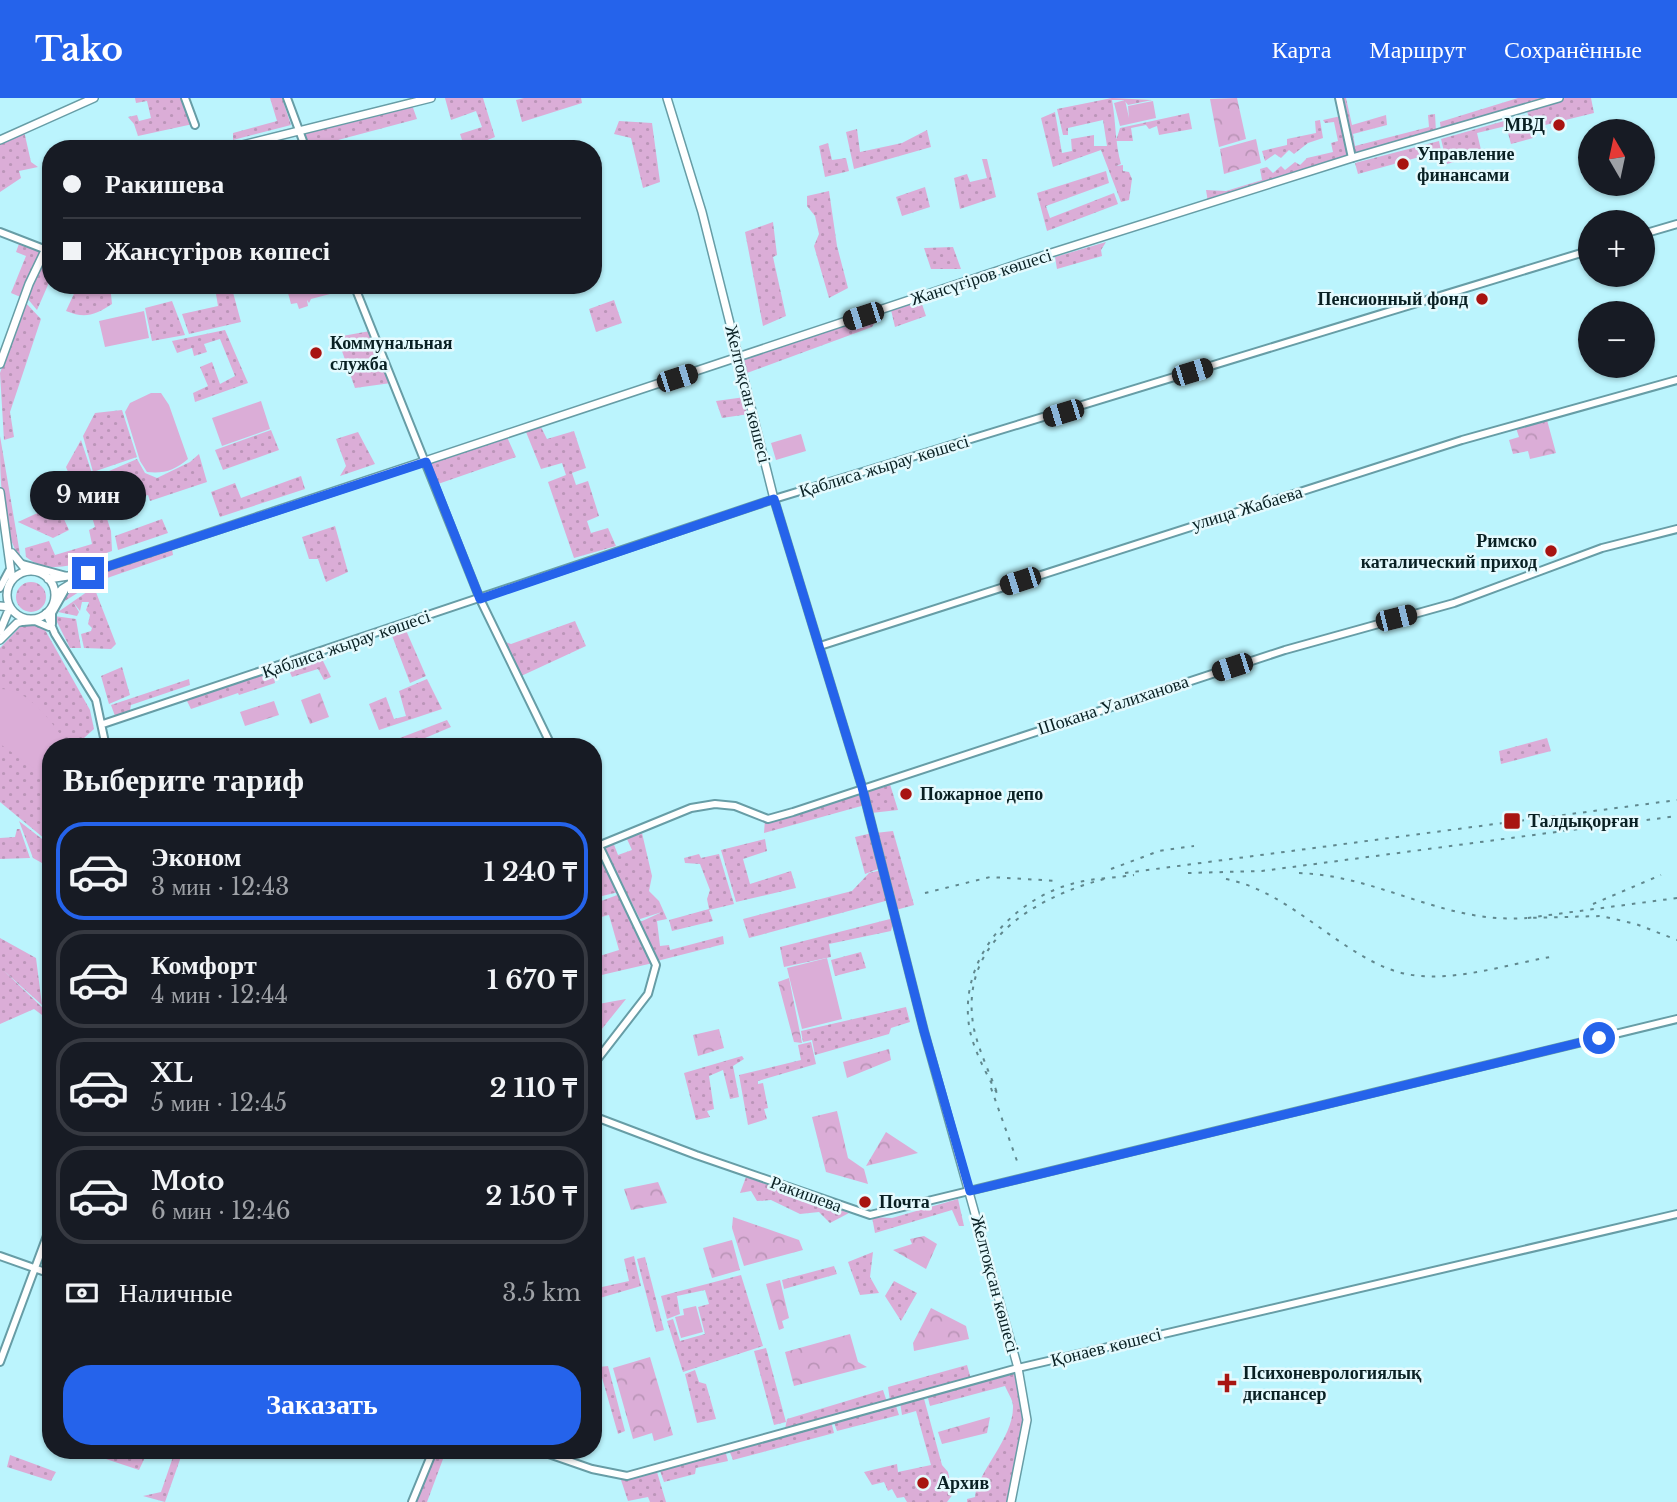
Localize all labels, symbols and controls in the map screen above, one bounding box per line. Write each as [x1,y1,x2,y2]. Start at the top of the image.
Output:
text: Tako [35,29,123,70]
text: Карта [1272,35,1331,64]
text: Маршрут [1369,35,1466,64]
text: Сохранённые [1504,35,1642,64]
place label: МВД [1504,114,1546,136]
marker: МВД [1551,117,1567,133]
north arrow [1578,119,1656,196]
map controls [1578,119,1655,378]
place label: Управление финансами [1417,143,1514,186]
marker: Управление финансами [1395,156,1411,172]
text: Ракишева [105,168,224,200]
button: + [1578,210,1655,287]
text: Жансүгіров көшесі [105,235,330,267]
street label: Жансүгіров көшесі [908,244,1054,310]
place label: Пенсионный фонд [1317,288,1468,310]
marker: Пенсионный фонд [1474,291,1490,307]
car [840,300,887,332]
button: − [1578,301,1655,378]
street label: Желтоқсан көшесі [720,323,776,465]
place label: Коммунальная служба [330,332,453,375]
marker: Коммунальная служба [308,345,324,361]
car [1169,356,1216,388]
car [654,362,701,394]
car [1040,397,1087,429]
street label: Қаблиса жырау көшесі [796,430,972,502]
callout: 9 мин [30,472,146,520]
text: 9 мин [56,481,120,509]
street label: улица Жабаева [1189,481,1305,535]
place label: Римско каталический приход [1361,530,1537,573]
marker: Римско каталический приход [1543,543,1559,559]
route end [72,557,104,589]
car [997,565,1044,597]
car [1374,603,1419,633]
street label: Қаблиса жырау көшесі [259,605,433,683]
car [1209,651,1256,683]
street label: Шокана Уалиханова [1035,670,1191,740]
text: Выберите тариф [63,760,304,800]
place label: Пожарное депо [920,783,1043,805]
marker: Пожарное депо [898,786,914,802]
place label: Талдықорған [1528,810,1639,832]
marker: Талдықорған [1502,811,1522,831]
icon: car [67,840,130,903]
text: Эконом [151,841,241,873]
text: 1 240 ₸ [484,856,577,888]
text: 3 мин · 12:43 [151,873,289,901]
icon: car [67,948,130,1011]
text: Комфорт [151,949,257,981]
text: 1 670 ₸ [487,964,577,996]
text: 4 мин · 12:44 [151,981,288,1009]
route start [1583,1022,1615,1054]
icon: car [67,1056,130,1119]
text: XL [151,1057,193,1089]
text: 2 110 ₸ [490,1072,577,1104]
text: 5 мин · 12:45 [151,1089,287,1117]
icon: car [67,1164,130,1227]
text: Moto [151,1165,224,1197]
street label: Ракишева [767,1171,845,1217]
text: 2 150 ₸ [486,1180,577,1212]
place label: Почта [879,1191,930,1213]
marker: Почта [857,1194,873,1210]
text: 6 мин · 12:46 [151,1197,291,1225]
street label: Желтоқсан көшесі [966,1213,1024,1355]
icon: cash [63,1274,101,1312]
text: Наличные [119,1277,232,1309]
text: 3.5 km [502,1279,581,1307]
street label: Қонаев көшесі [1048,1323,1164,1371]
place label: Психоневрологиялық диспансер [1243,1362,1422,1405]
button: Заказать [63,1365,581,1445]
marker: Психоневрологиялық диспансер [1217,1373,1237,1393]
place label: Архив [937,1472,989,1494]
marker: Архив [915,1475,931,1491]

